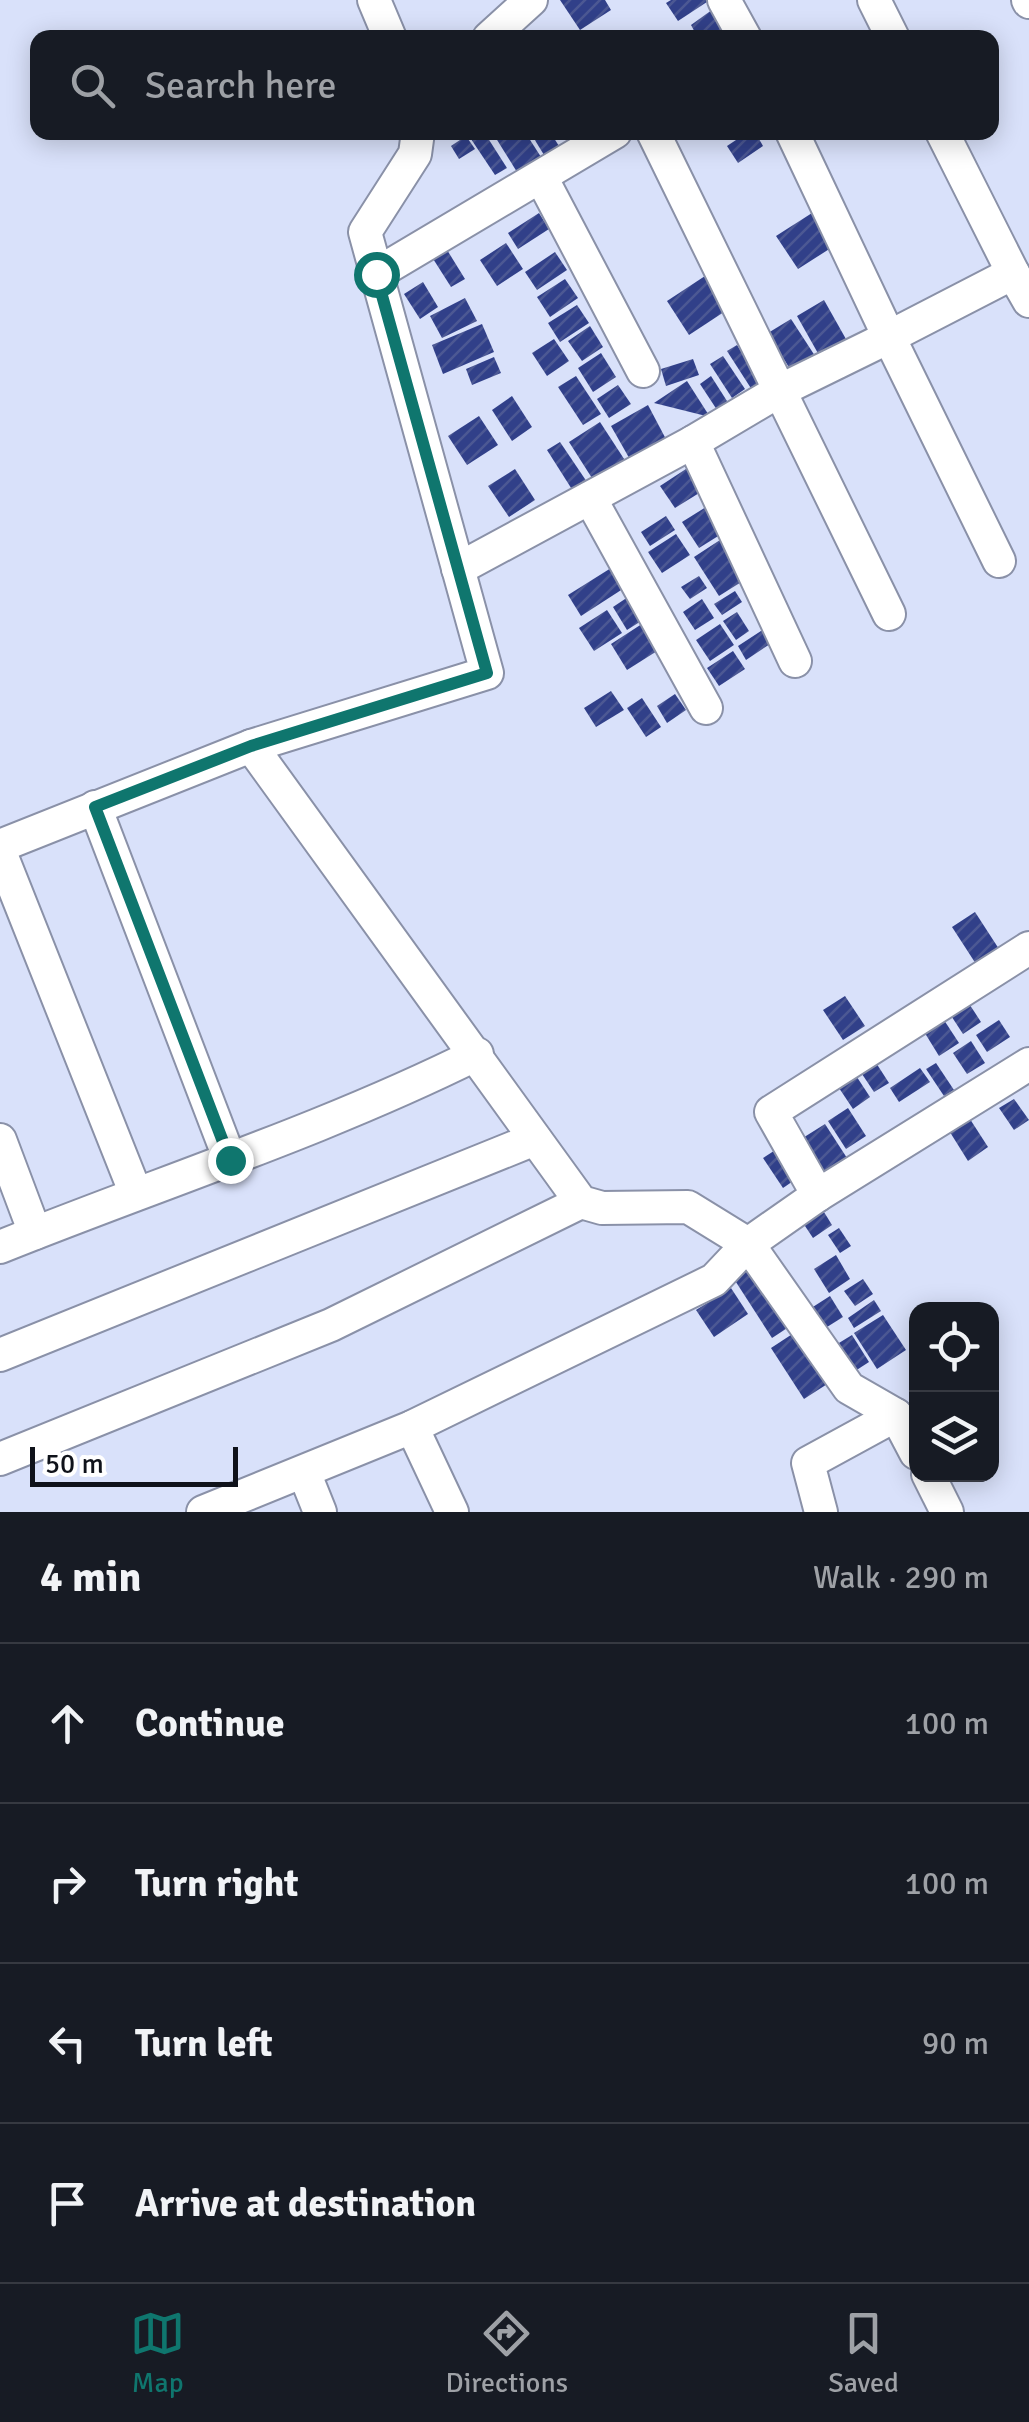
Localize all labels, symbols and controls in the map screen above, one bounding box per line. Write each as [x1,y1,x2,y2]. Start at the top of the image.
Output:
search box [30,30,999,140]
icon: search [65,58,120,113]
text: Search here [145,62,337,109]
route start [354,252,400,298]
route end [208,1138,254,1184]
map controls [909,1302,999,1482]
button: locate [909,1302,999,1392]
button: layers [909,1392,999,1482]
scale bar [30,1442,238,1486]
text: 50 m [45,1447,104,1481]
text: 4 min [40,1552,141,1603]
text: Walk · 290 m [813,1558,989,1597]
icon: ahead [40,1696,95,1751]
text: Continue [135,1700,285,1747]
text: 100 m [905,1704,989,1743]
icon: right [40,1856,95,1911]
text: Turn right [135,1860,299,1907]
text: 100 m [905,1864,989,1903]
icon: left [40,2016,95,2071]
text: Turn left [135,2020,273,2067]
text: 90 m [922,2024,989,2063]
icon: arrive [40,2176,95,2231]
text: Arrive at destination [135,2180,476,2227]
tab: Map [130,2306,185,2400]
tab: Directions [446,2306,568,2400]
tab: Saved [828,2306,899,2400]

